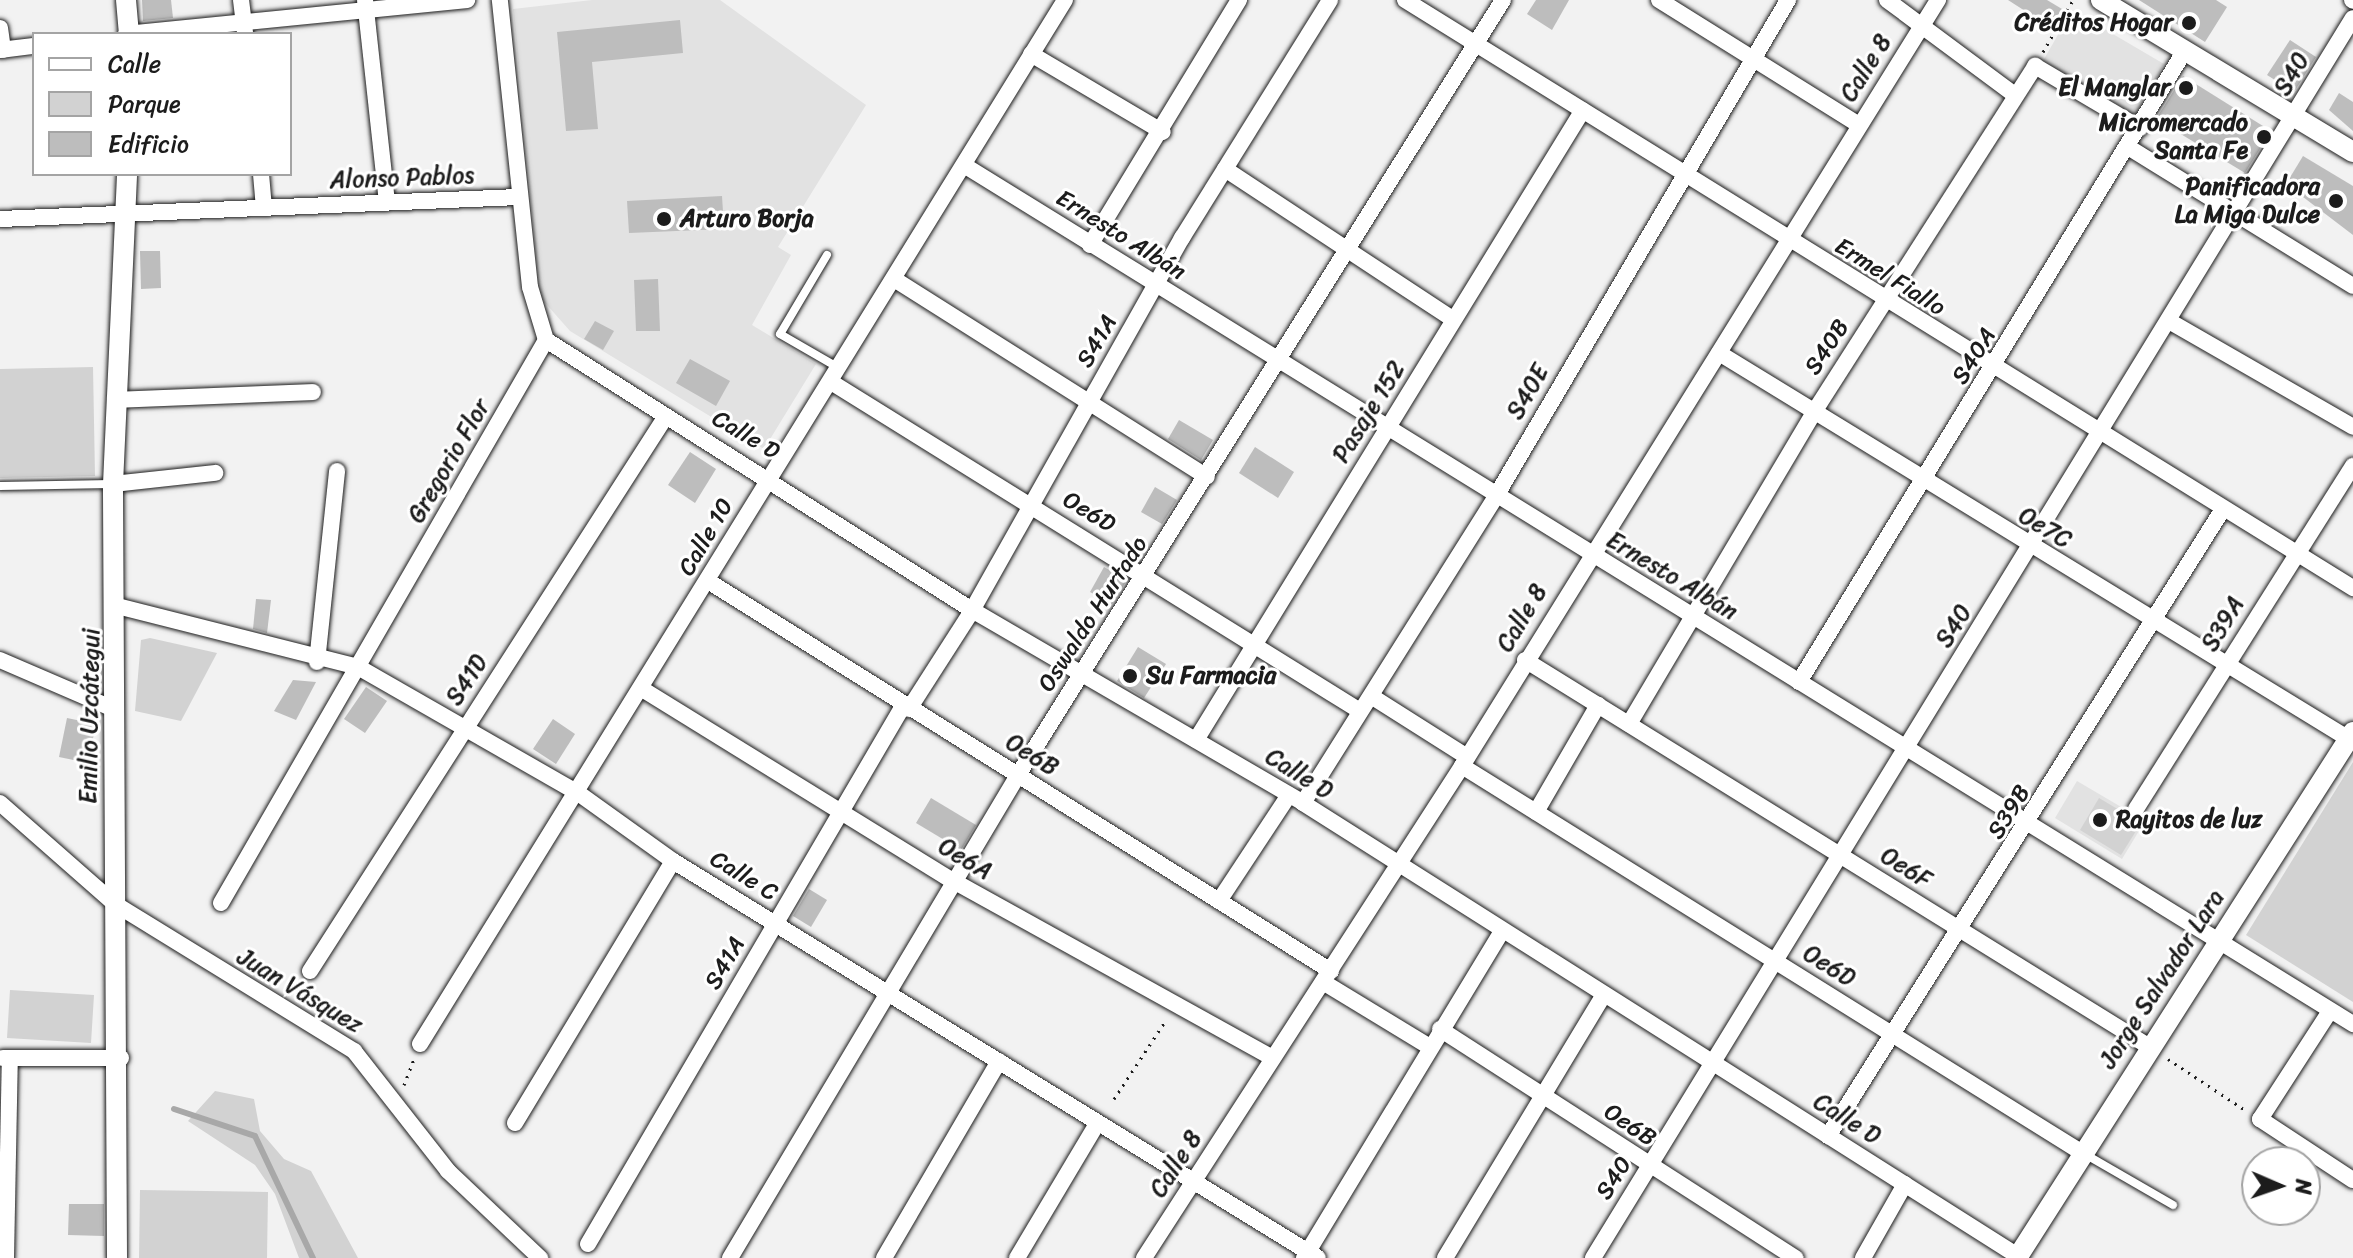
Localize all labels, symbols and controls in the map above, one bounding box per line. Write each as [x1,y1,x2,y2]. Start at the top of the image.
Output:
place label: Créditos Hogar [2014,9,2173,37]
marker: Créditos Hogar [2180,14,2198,32]
street label: Calle 8 [1834,29,1898,107]
legend [32,32,292,176]
text: Calle [108,43,161,85]
street label: S40 [2268,47,2316,101]
place label: El Manglar [2058,74,2170,102]
marker: El Manglar [2177,79,2195,97]
text: Parque [108,83,181,125]
place label: Micromercado Santa Fe [2099,109,2248,165]
text: Edificio [108,123,189,165]
marker: Micromercado Santa Fe [2255,128,2273,146]
street label: Alonso Pablos [329,161,475,195]
place label: Panificadora La Miga Dulce [2176,173,2320,229]
street label: Ernesto Albán [1051,184,1191,286]
marker: Panificadora La Miga Dulce [2327,192,2345,210]
place label: Arturo Borja [680,205,814,233]
marker: Arturo Borja [655,210,673,228]
street label: Ermel Fiallo [1830,232,1950,322]
street label: S41A [1071,310,1123,372]
street label: S40B [1798,314,1856,380]
street label: S40A [1946,323,2002,389]
street label: Pasaje 152 [1327,356,1411,468]
street label: S40E [1501,359,1555,425]
street label: Gregorio Flor [402,394,496,528]
street label: Calle D [707,404,785,466]
street label: Oe6D [1058,485,1120,539]
street label: Calle 10 [672,493,740,581]
street label: Oe7C [2013,501,2077,555]
street label: Ernesto Albán [1601,526,1743,626]
street label: Oswaldo Hurtado [1032,531,1154,697]
street label: Calle 8 [1491,579,1553,657]
street label: S39A [2196,591,2250,657]
street label: S40 [1930,599,1978,653]
street label: Emilio Uzcátegui [74,629,106,803]
street label: S41D [440,649,494,711]
place label: Su Farmacia [1146,662,1276,690]
marker: Su Farmacia [1121,667,1139,685]
street label: Oe6B [1000,728,1064,782]
street label: Calle D [1260,742,1338,806]
street label: S39B [1981,780,2037,844]
place label: Rayitos de luz [2116,806,2262,834]
marker: Rayitos de luz [2091,811,2109,829]
street label: Oe6A [933,832,997,886]
street label: Oe6F [1875,841,1937,895]
street label: Calle C [705,845,783,907]
street label: Jorge Salvador Lara [2094,884,2230,1074]
street label: S41A [699,932,751,994]
street label: Oe6D [1798,939,1860,993]
street label: Juan Vásquez [233,943,367,1039]
street label: Calle D [1808,1087,1886,1151]
street label: Oe6B [1598,1097,1662,1153]
street label: Calle 8 [1144,1125,1208,1203]
north arrow [2241,1146,2321,1226]
street label: S40 [1590,1151,1638,1205]
text: N [2284,1178,2323,1195]

